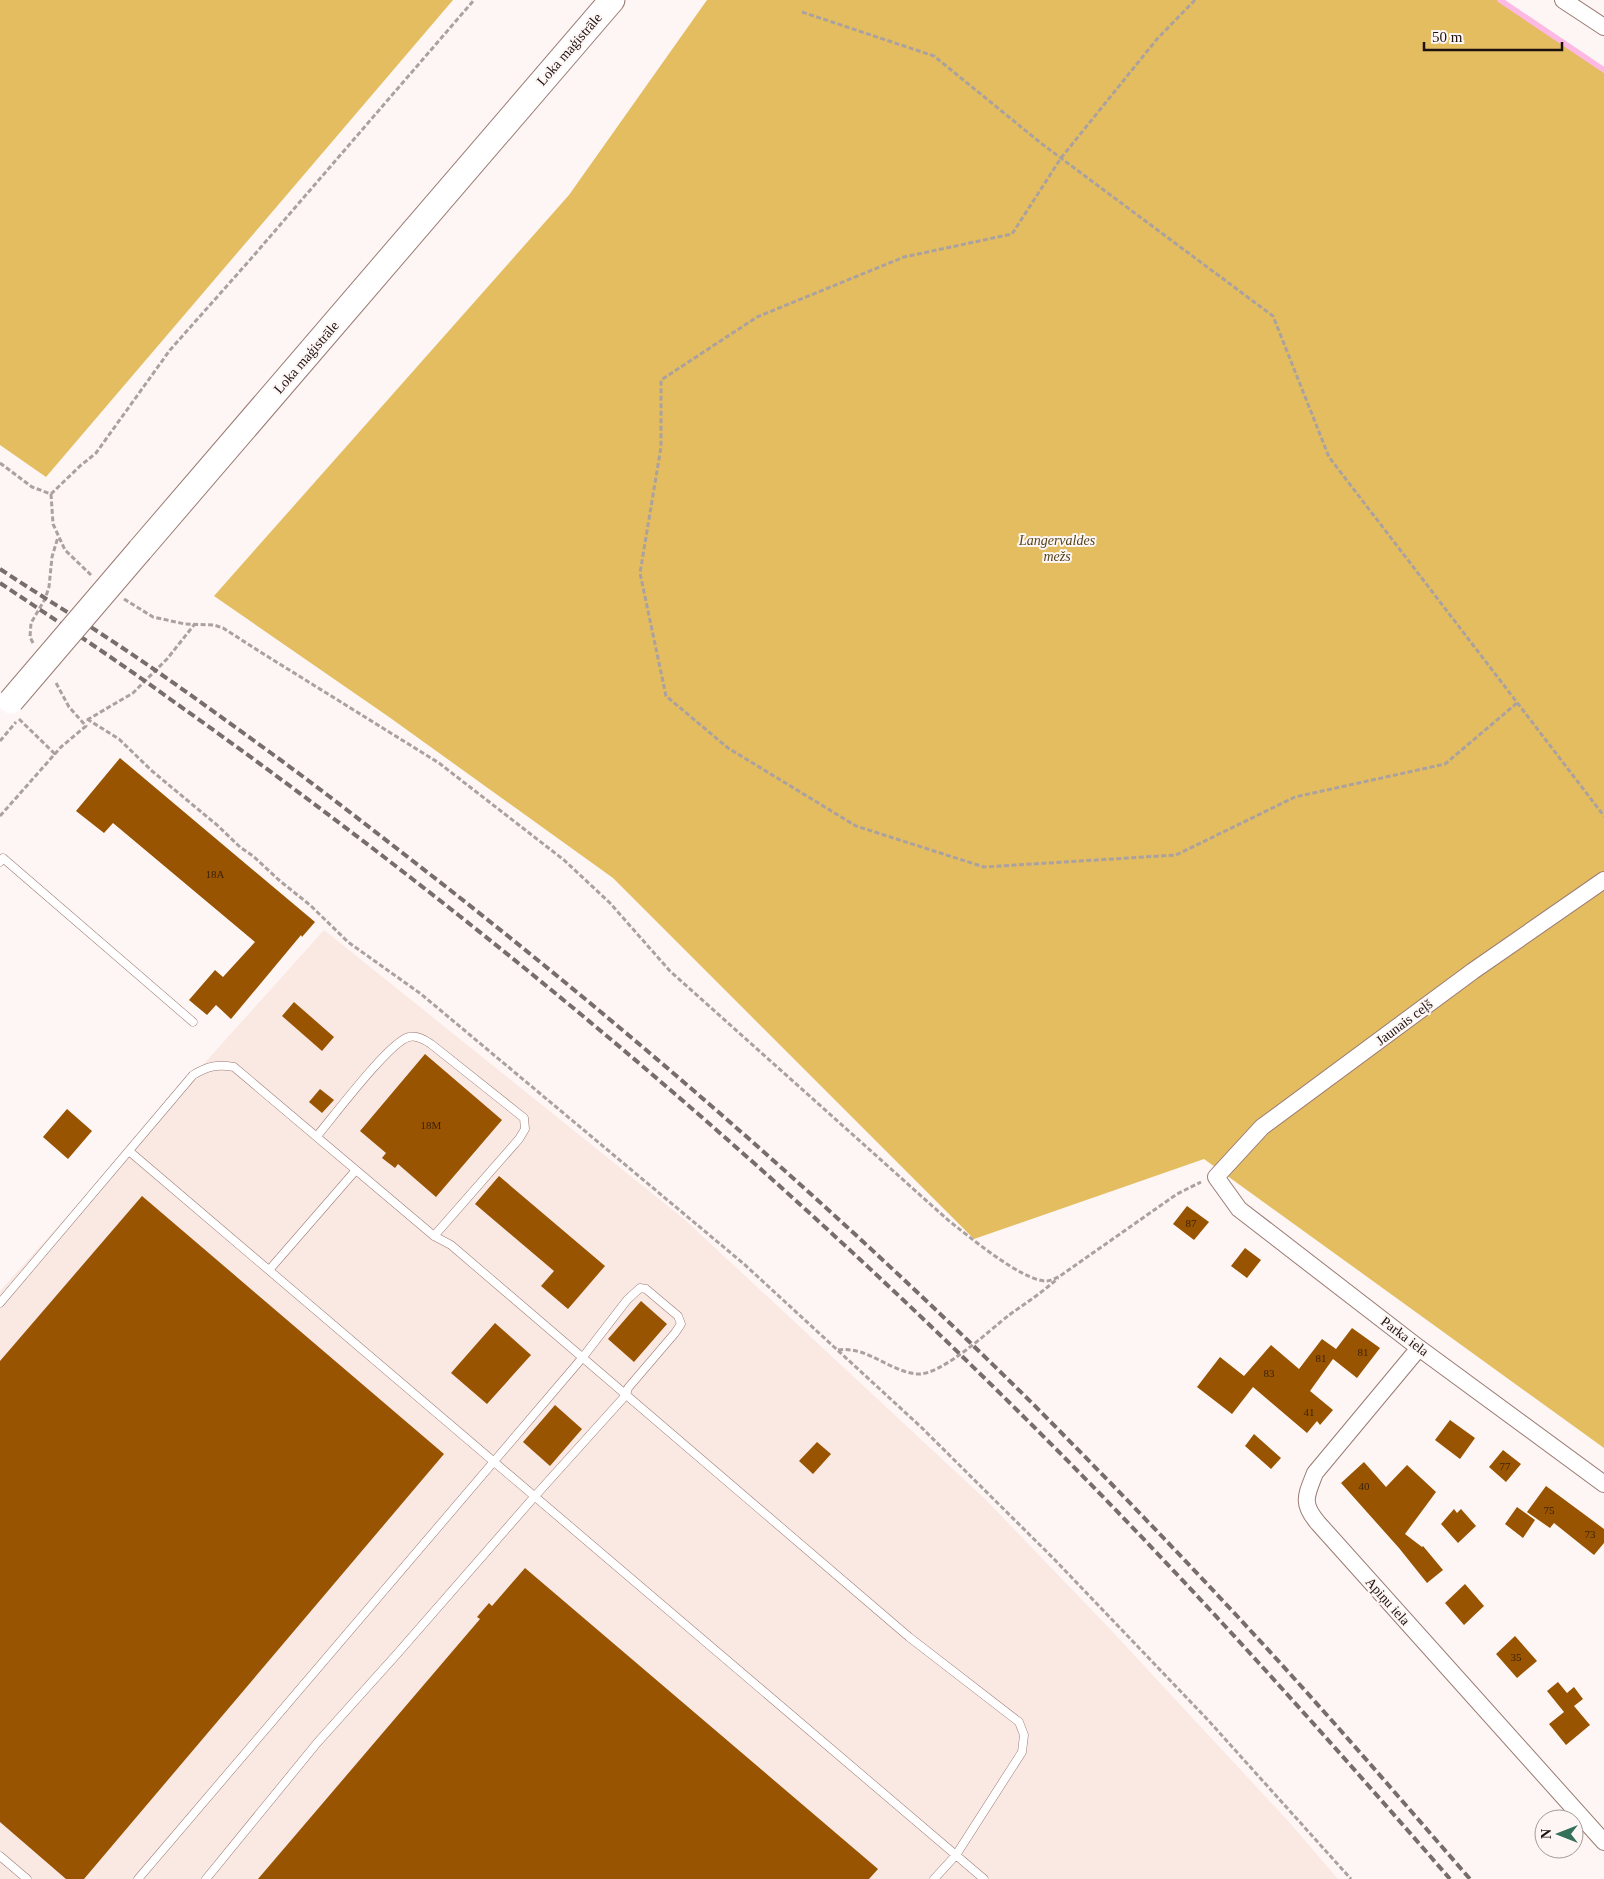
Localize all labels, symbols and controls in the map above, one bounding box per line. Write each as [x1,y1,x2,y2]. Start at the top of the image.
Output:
street label: Loka maģistrāle [534,10,605,88]
scale bar [1424,20,1562,52]
text: 50 m [1432,29,1463,45]
street label: Loka maģistrāle [271,318,342,396]
park label: Langervaldes mežs [1018,533,1096,564]
house number: 18A [206,868,225,880]
street label: Jaunais ceļš [1373,996,1436,1049]
house number: 18M [421,1119,442,1131]
house number: 87 [1186,1217,1197,1229]
street label: Parka iela [1378,1314,1432,1360]
house number: 81 [1358,1346,1369,1358]
house number: 81 [1316,1352,1327,1364]
house number: 83 [1264,1367,1275,1379]
house number: 41 [1304,1406,1315,1418]
house number: 77 [1500,1460,1511,1472]
house number: 40 [1359,1480,1370,1492]
house number: 75 [1544,1504,1555,1516]
house number: 73 [1585,1528,1596,1540]
street label: Apiņu iela [1362,1574,1413,1629]
house number: 35 [1511,1651,1522,1663]
north arrow [1534,1809,1584,1859]
text: N [1539,1829,1554,1839]

